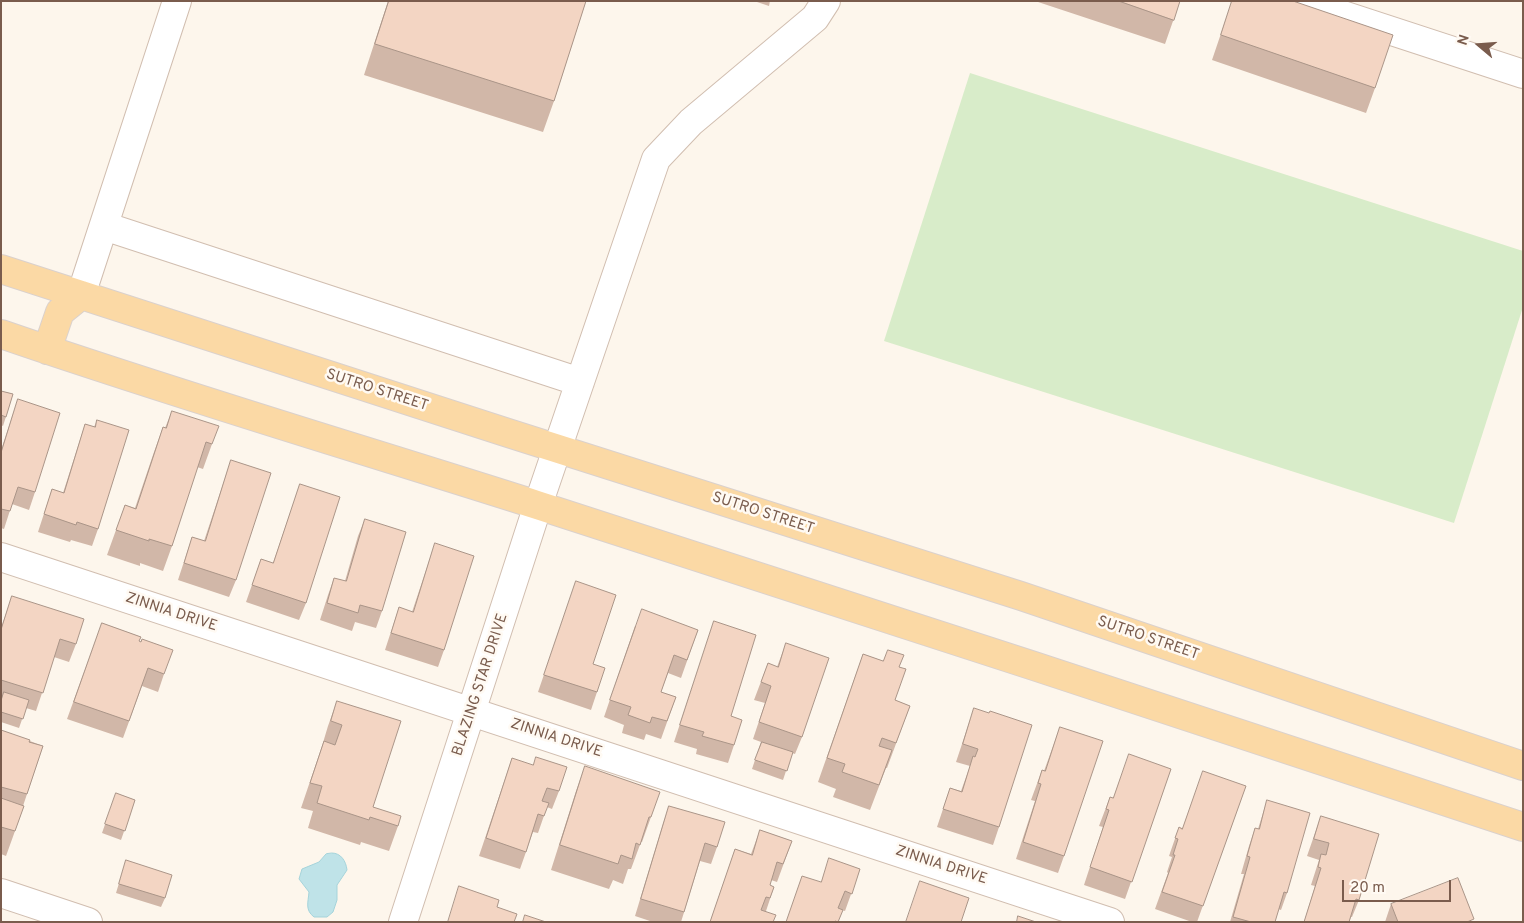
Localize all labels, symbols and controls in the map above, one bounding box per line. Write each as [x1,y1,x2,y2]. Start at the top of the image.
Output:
north arrow [1454,20,1504,70]
text: N [1455,33,1474,48]
street label: SUTRO STREET [324,366,430,416]
street label: SUTRO STREET [710,489,816,539]
street label: ZINNIA DRIVE [123,590,219,636]
street label: BLAZING STAR DRIVE [449,611,513,759]
street label: SUTRO STREET [1095,613,1201,665]
street label: ZINNIA DRIVE [508,716,604,762]
street label: ZINNIA DRIVE [893,843,989,889]
scale bar [1344,870,1453,902]
text: 20 m [1350,879,1385,898]

